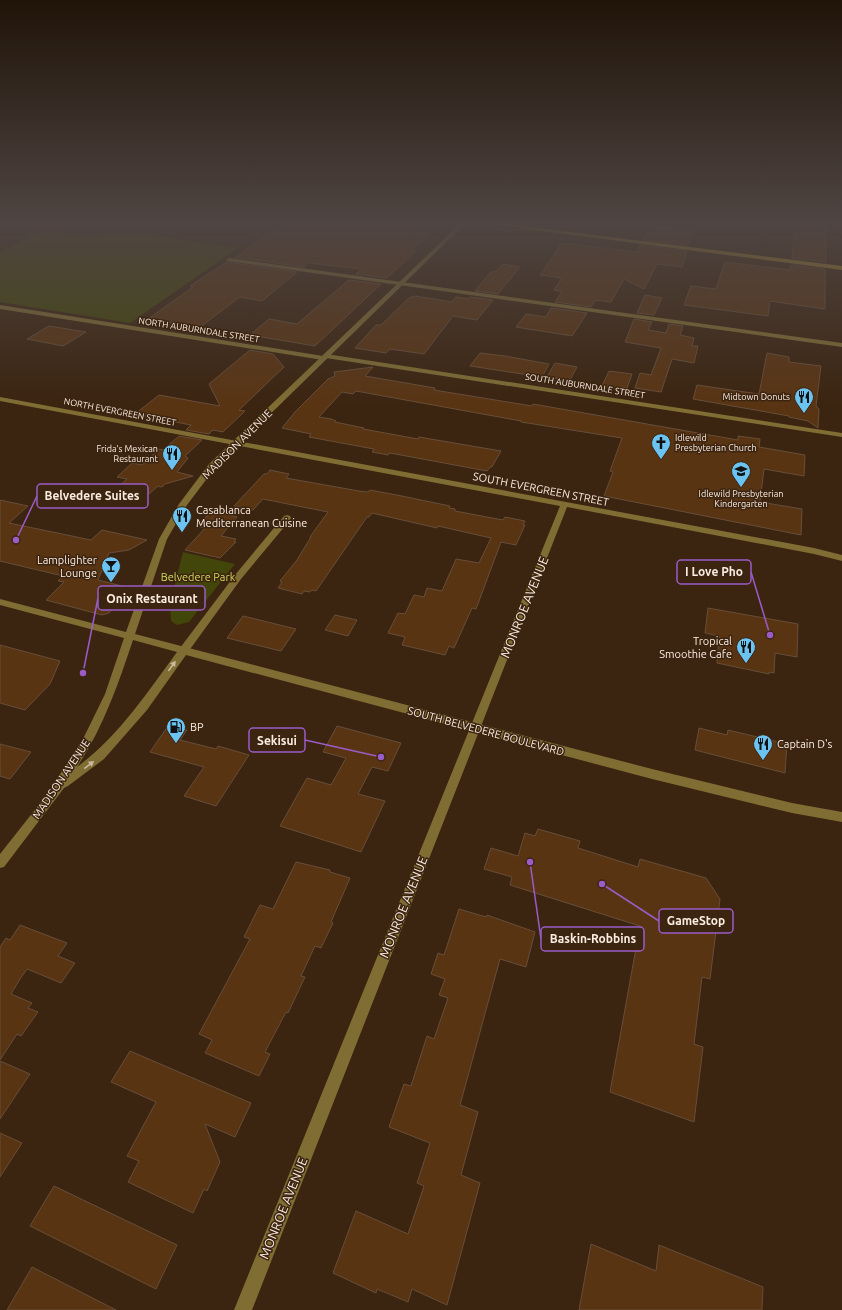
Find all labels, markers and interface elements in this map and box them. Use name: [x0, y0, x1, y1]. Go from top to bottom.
street label: NORTH AUBURNDALE STREET: [138, 315, 260, 345]
street label: SOUTH AUBURNDALE STREET: [524, 372, 646, 400]
restaurant icon: Midtown Donuts: [793, 386, 815, 414]
place label: Midtown Donuts: [722, 392, 790, 402]
street label: NORTH EVERGREEN STREET: [63, 396, 177, 428]
street label: MADISON AVENUE: [200, 407, 274, 481]
church icon: Idlewild Presbyterian Church: [650, 432, 672, 460]
place label: Idlewild Presbyterian Church: [675, 433, 757, 453]
restaurant icon: Frida's Mexican Restaurant: [161, 443, 183, 471]
place label: Frida's Mexican Restaurant: [96, 444, 158, 464]
school or university icon: Idlewild Presbyterian Kindergarten: [730, 460, 752, 488]
street label: SOUTH EVERGREEN STREET: [472, 470, 610, 508]
callout: Belvedere Suites: [37, 484, 148, 508]
text: Belvedere Suites: [44, 489, 140, 502]
place label: Idlewild Presbyterian Kindergarten: [699, 489, 783, 509]
place label: Casablanca Mediterranean Cuisine: [196, 504, 307, 529]
restaurant icon: Casablanca Mediterranean Cuisine: [171, 505, 193, 533]
place label: Lamplighter Lounge: [37, 554, 98, 579]
street label: MONROE AVENUE: [497, 554, 551, 660]
bar icon: Lamplighter Lounge: [100, 555, 122, 583]
callout: I Love Pho: [677, 560, 751, 584]
text: I Love Pho: [685, 565, 743, 578]
park label: Belvedere Park: [161, 571, 236, 583]
callout: Onix Restaurant: [98, 586, 205, 610]
text: Onix Restaurant: [106, 592, 198, 605]
place label: Tropical Smoothie Cafe: [659, 635, 732, 660]
restaurant icon: Tropical Smoothie Cafe: [735, 636, 757, 664]
one-way arrow: [168, 661, 176, 671]
street label: SOUTH BELVEDERE BOULEVARD: [406, 704, 566, 758]
fuel station icon: BP: [165, 716, 187, 744]
place label: BP: [190, 721, 204, 733]
callout: Sekisui: [249, 728, 305, 752]
restaurant icon: Captain D's: [752, 733, 774, 761]
text: Sekisui: [257, 734, 297, 747]
street label: MADISON AVENUE: [30, 737, 92, 821]
place label: Captain D's: [777, 738, 833, 750]
one-way arrow: [83, 761, 94, 769]
street label: MONROE AVENUE: [376, 854, 430, 960]
callout: GameStop: [659, 909, 733, 933]
text: GameStop: [667, 914, 725, 927]
callout: Baskin-Robbins: [541, 927, 644, 951]
text: Baskin-Robbins: [550, 932, 637, 945]
street label: MONROE AVENUE: [256, 1155, 310, 1261]

